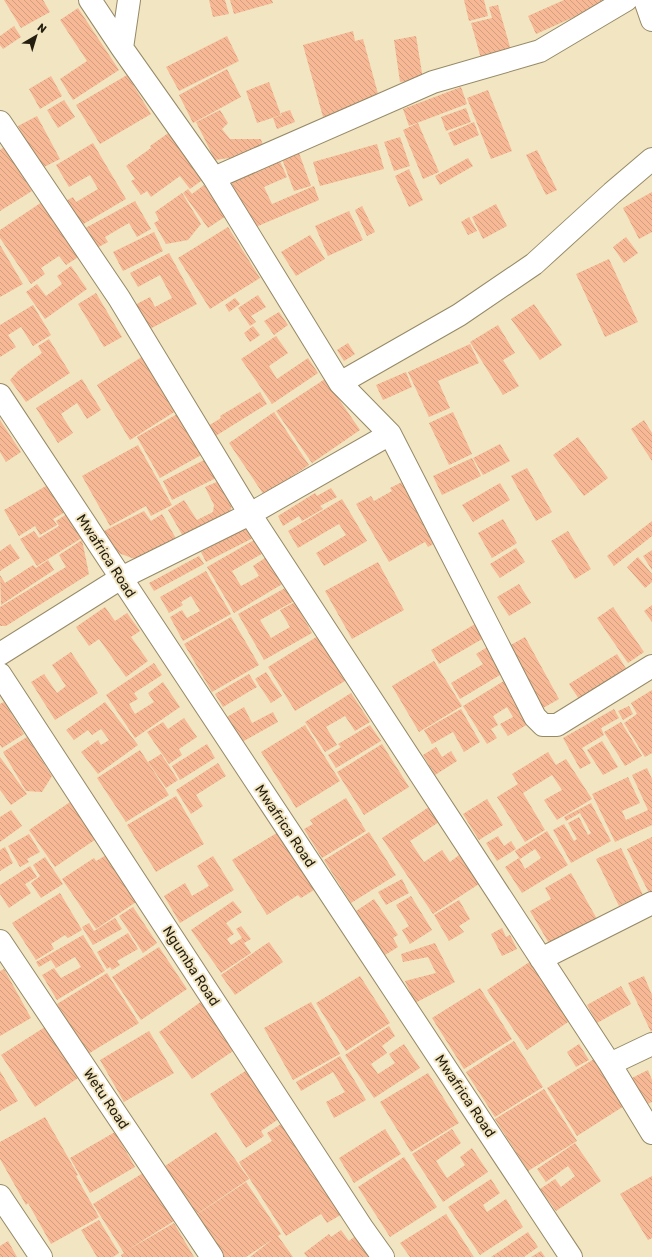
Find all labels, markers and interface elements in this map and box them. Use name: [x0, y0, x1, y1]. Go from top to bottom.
north arrow: [16, 16, 56, 56]
text: N: [35, 21, 49, 36]
street label: Mwafrica Road: [73, 511, 139, 601]
street label: Mwafrica Road: [251, 781, 319, 871]
street label: Ngumba Road: [159, 923, 223, 1009]
street label: Mwafrica Road: [431, 1051, 499, 1141]
street label: Wetu Road: [80, 1066, 132, 1132]

